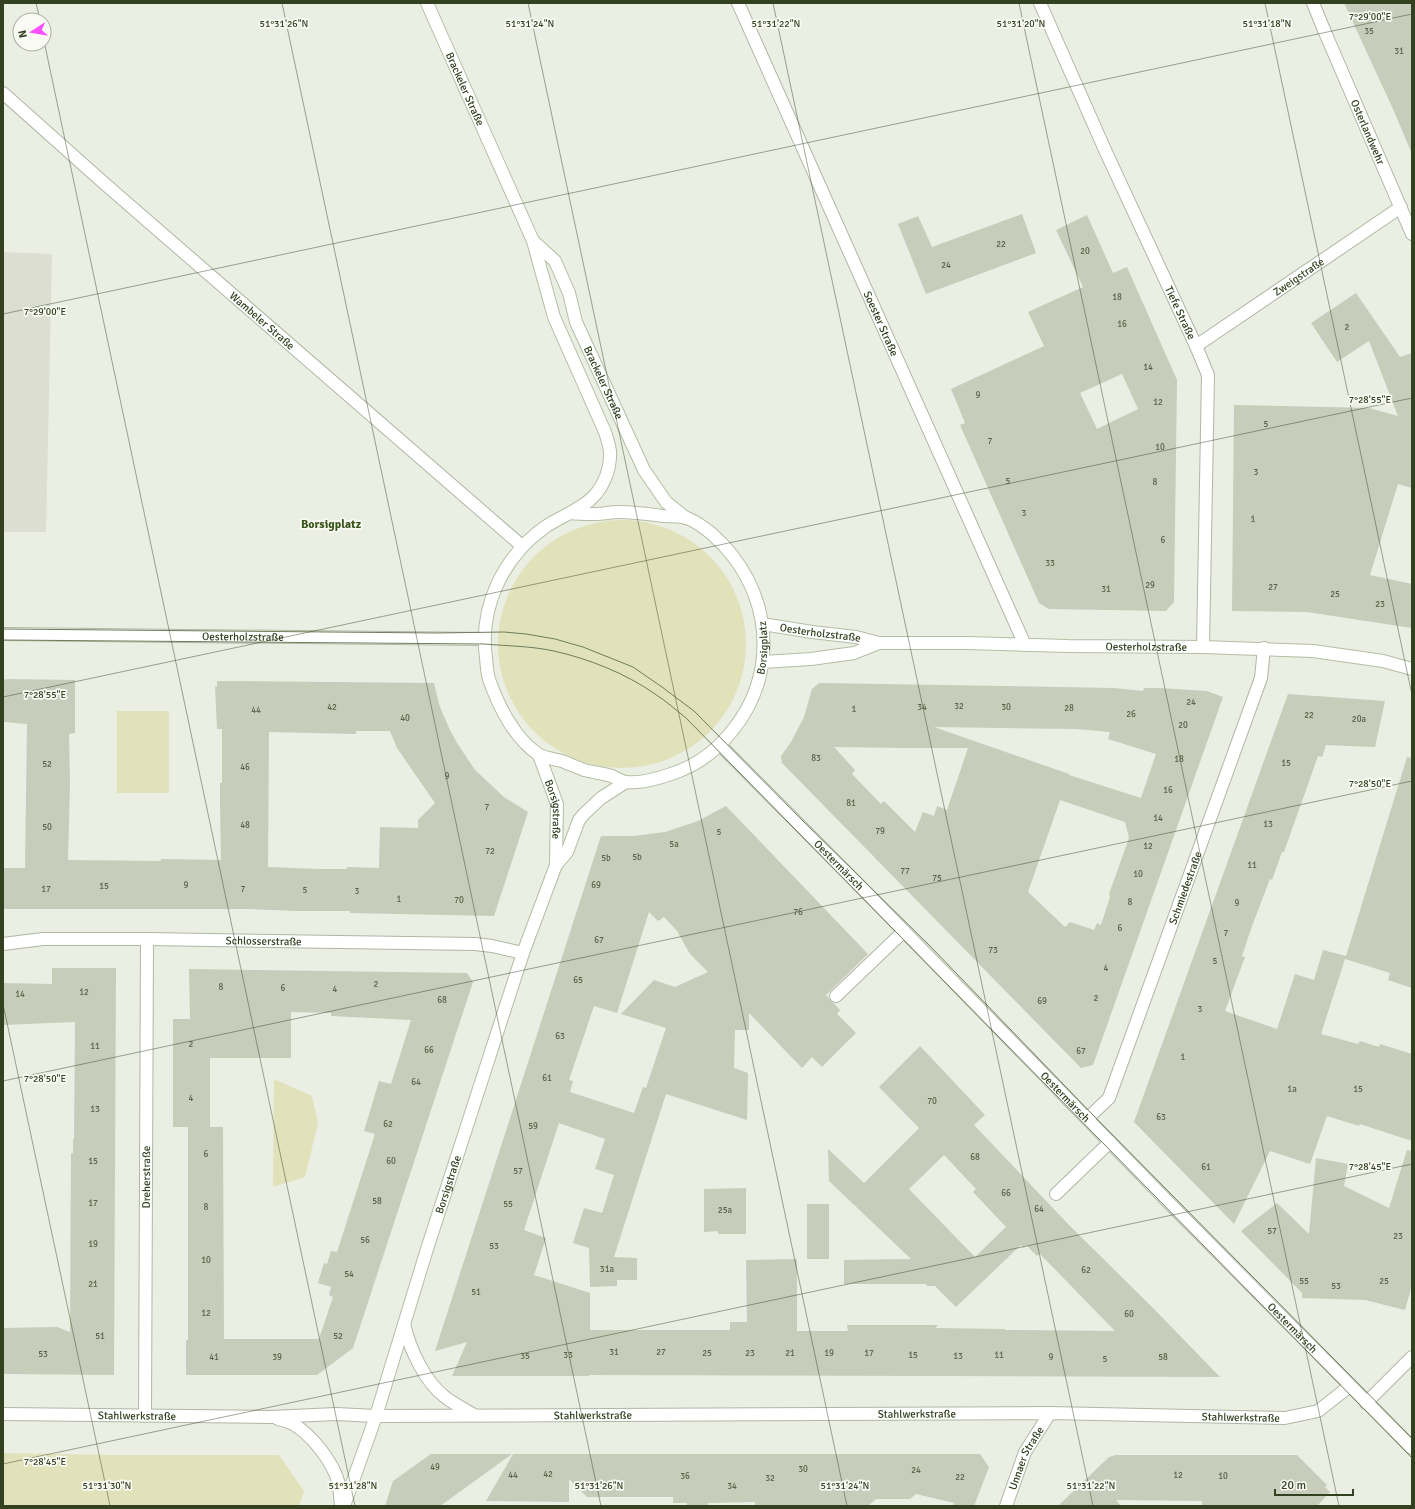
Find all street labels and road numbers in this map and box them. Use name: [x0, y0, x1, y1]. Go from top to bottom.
street label: Brackeler Straße: [443, 50, 487, 128]
street label: Osterlandwehr: [1348, 98, 1387, 167]
street label: Zweigstraße: [1271, 255, 1327, 299]
street label: Tiefe Straße: [1162, 284, 1198, 342]
street label: Wambeler Straße: [227, 289, 297, 353]
street label: Soester Straße: [861, 289, 901, 358]
street label: Brackeler Straße: [581, 344, 626, 421]
street label: Borsigplatz: [754, 620, 771, 676]
street label: Oesterholzstraße: [779, 621, 862, 645]
street label: Oesterholzstraße: [202, 630, 284, 644]
street label: Oesterholzstraße: [1105, 640, 1187, 654]
street label: Borsigstraße: [542, 778, 563, 839]
street label: Oestermärsch: [811, 838, 866, 893]
street label: Schmiedestraße: [1166, 850, 1205, 926]
street label: Schlosserstraße: [226, 934, 302, 948]
street label: Oestermärsch: [1038, 1069, 1093, 1125]
street label: Dreherstraße: [140, 1146, 153, 1208]
street label: Borsigstraße: [433, 1154, 464, 1215]
street label: Oestermärsch: [1265, 1300, 1320, 1356]
street label: Stahlwerkstraße: [878, 1407, 956, 1421]
street label: Stahlwerkstraße: [98, 1409, 176, 1423]
street label: Stahlwerkstraße: [554, 1409, 632, 1422]
street label: Stahlwerkstraße: [1202, 1410, 1280, 1425]
street label: Unnaer Straße: [1006, 1424, 1047, 1492]

